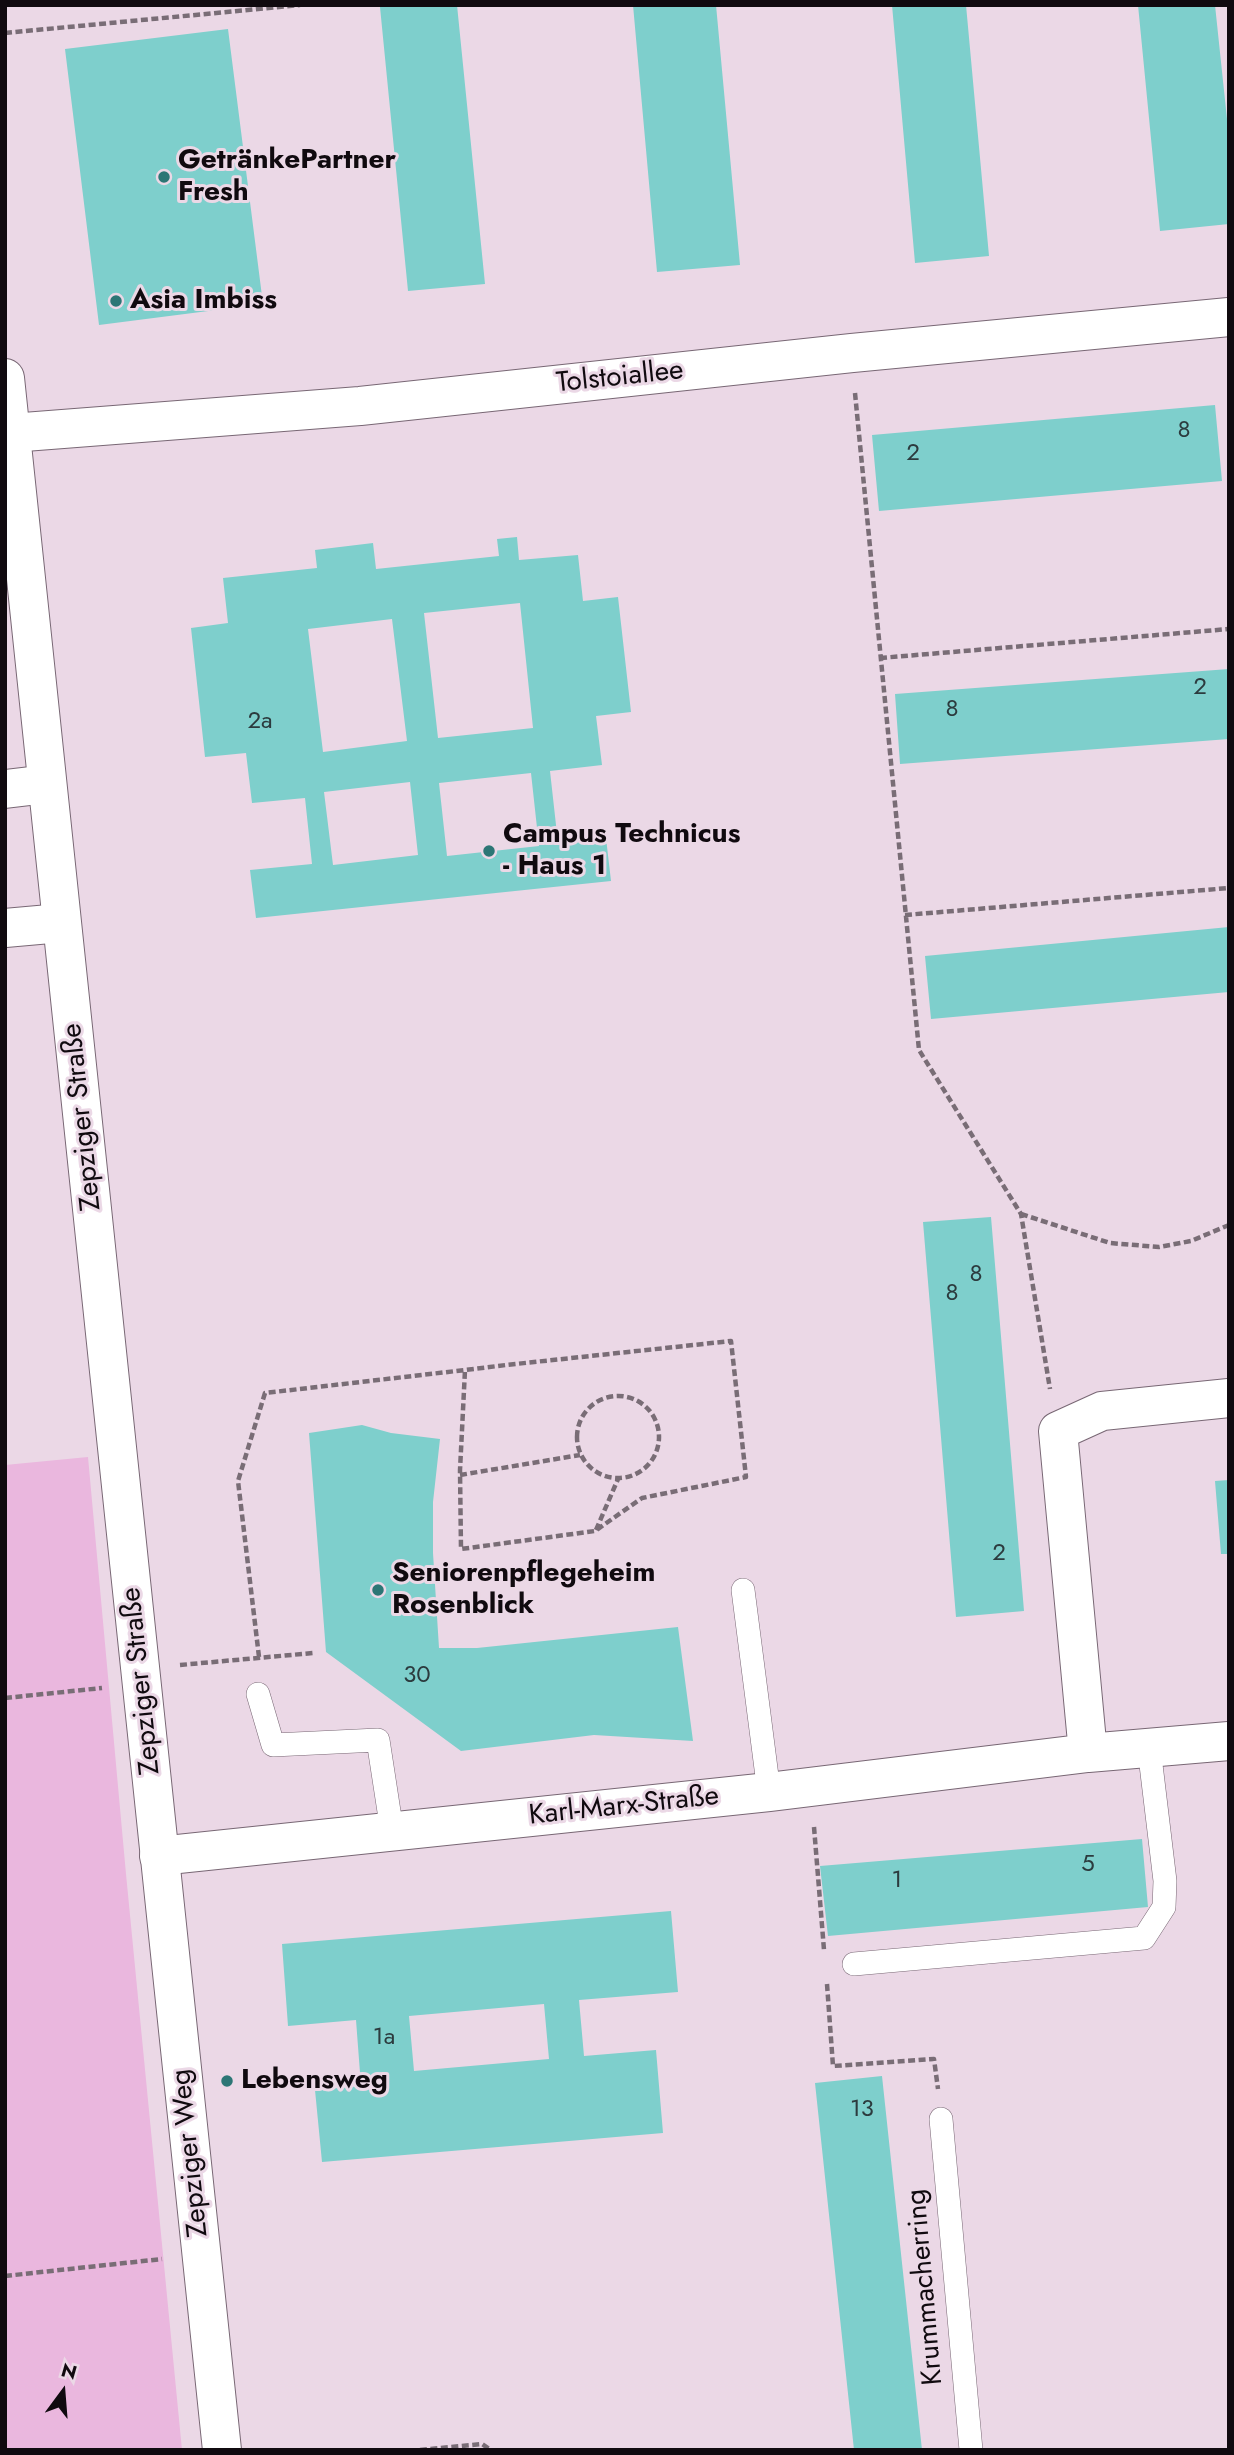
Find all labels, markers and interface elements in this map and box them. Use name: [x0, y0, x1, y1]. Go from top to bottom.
place label: GetränkePartner Fresh: [178, 144, 396, 210]
marker: GetränkePartner Fresh: [156, 169, 172, 185]
place label: Asia Imbiss: [130, 284, 277, 318]
marker: Asia Imbiss: [108, 293, 124, 309]
street label: Tolstoiallee: [555, 355, 685, 401]
house number: 8: [1177, 417, 1191, 445]
house number: 2: [906, 440, 920, 468]
house number: 2: [1193, 674, 1207, 702]
house number: 8: [945, 696, 959, 724]
house number: 2a: [247, 708, 273, 736]
place label: Campus Technicus - Haus 1: [503, 818, 740, 884]
marker: Campus Technicus - Haus 1: [481, 843, 497, 859]
street label: Zepziger Straße: [56, 1022, 110, 1212]
house number: 8: [969, 1261, 983, 1289]
house number: 8: [945, 1280, 959, 1308]
house number: 2: [992, 1540, 1006, 1568]
place label: Seniorenpflegeheim Rosenblick: [392, 1557, 655, 1623]
marker: Seniorenpflegeheim Rosenblick: [370, 1582, 386, 1598]
street label: Zepziger Straße: [115, 1586, 169, 1776]
house number: 30: [403, 1662, 431, 1690]
street label: Karl-Marx-Straße: [527, 1780, 721, 1834]
house number: 5: [1081, 1851, 1095, 1879]
house number: 1: [892, 1867, 902, 1895]
house number: 1a: [373, 2024, 395, 2052]
place label: Lebensweg: [241, 2064, 388, 2098]
street label: Zepziger Weg: [165, 2067, 217, 2239]
marker: Lebensweg: [219, 2073, 235, 2089]
house number: 13: [850, 2096, 874, 2124]
street label: Krummacherring: [901, 2187, 951, 2387]
text: N: [58, 2356, 80, 2386]
north arrow: [28, 2357, 98, 2427]

